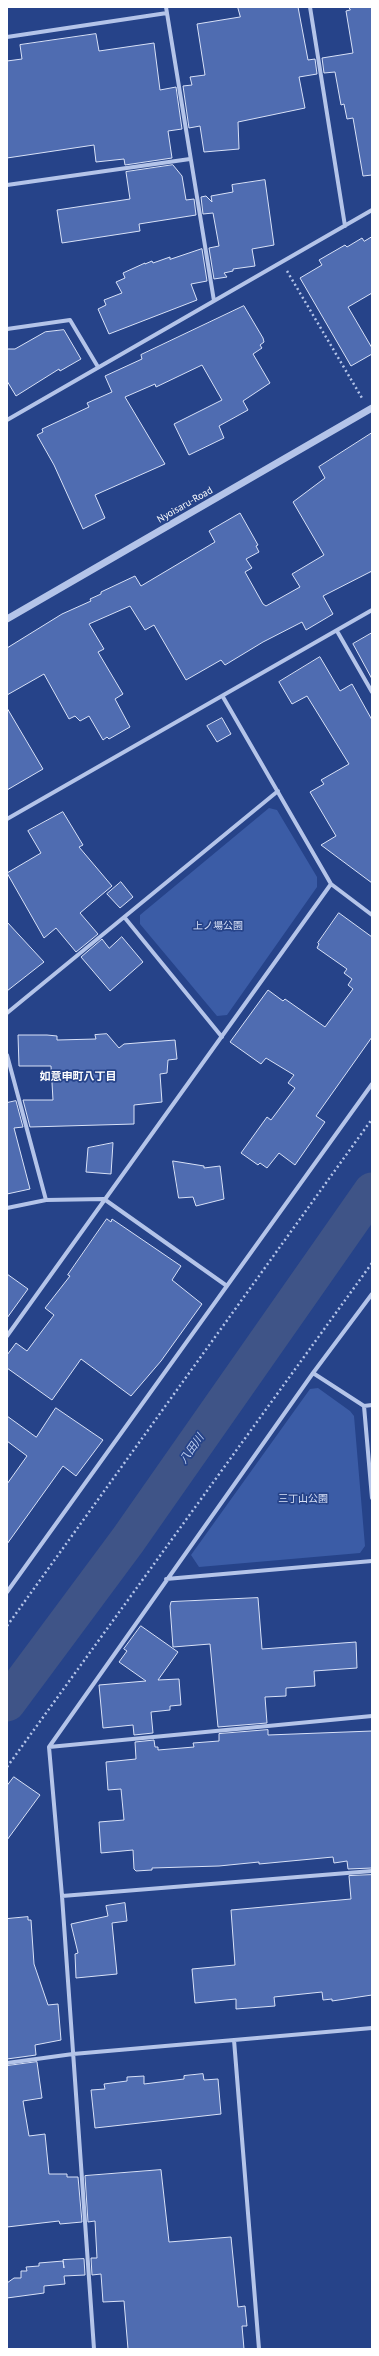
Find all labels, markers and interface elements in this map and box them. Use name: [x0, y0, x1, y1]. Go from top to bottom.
street label: Nyoisaru-Road: [155, 484, 215, 526]
park label: 上ノ場公園: [193, 920, 243, 932]
district label: 如意申町八丁目: [40, 1070, 116, 1084]
water label: 八田川: [177, 1432, 207, 1466]
park label: 三丁山公園: [278, 1493, 328, 1505]

